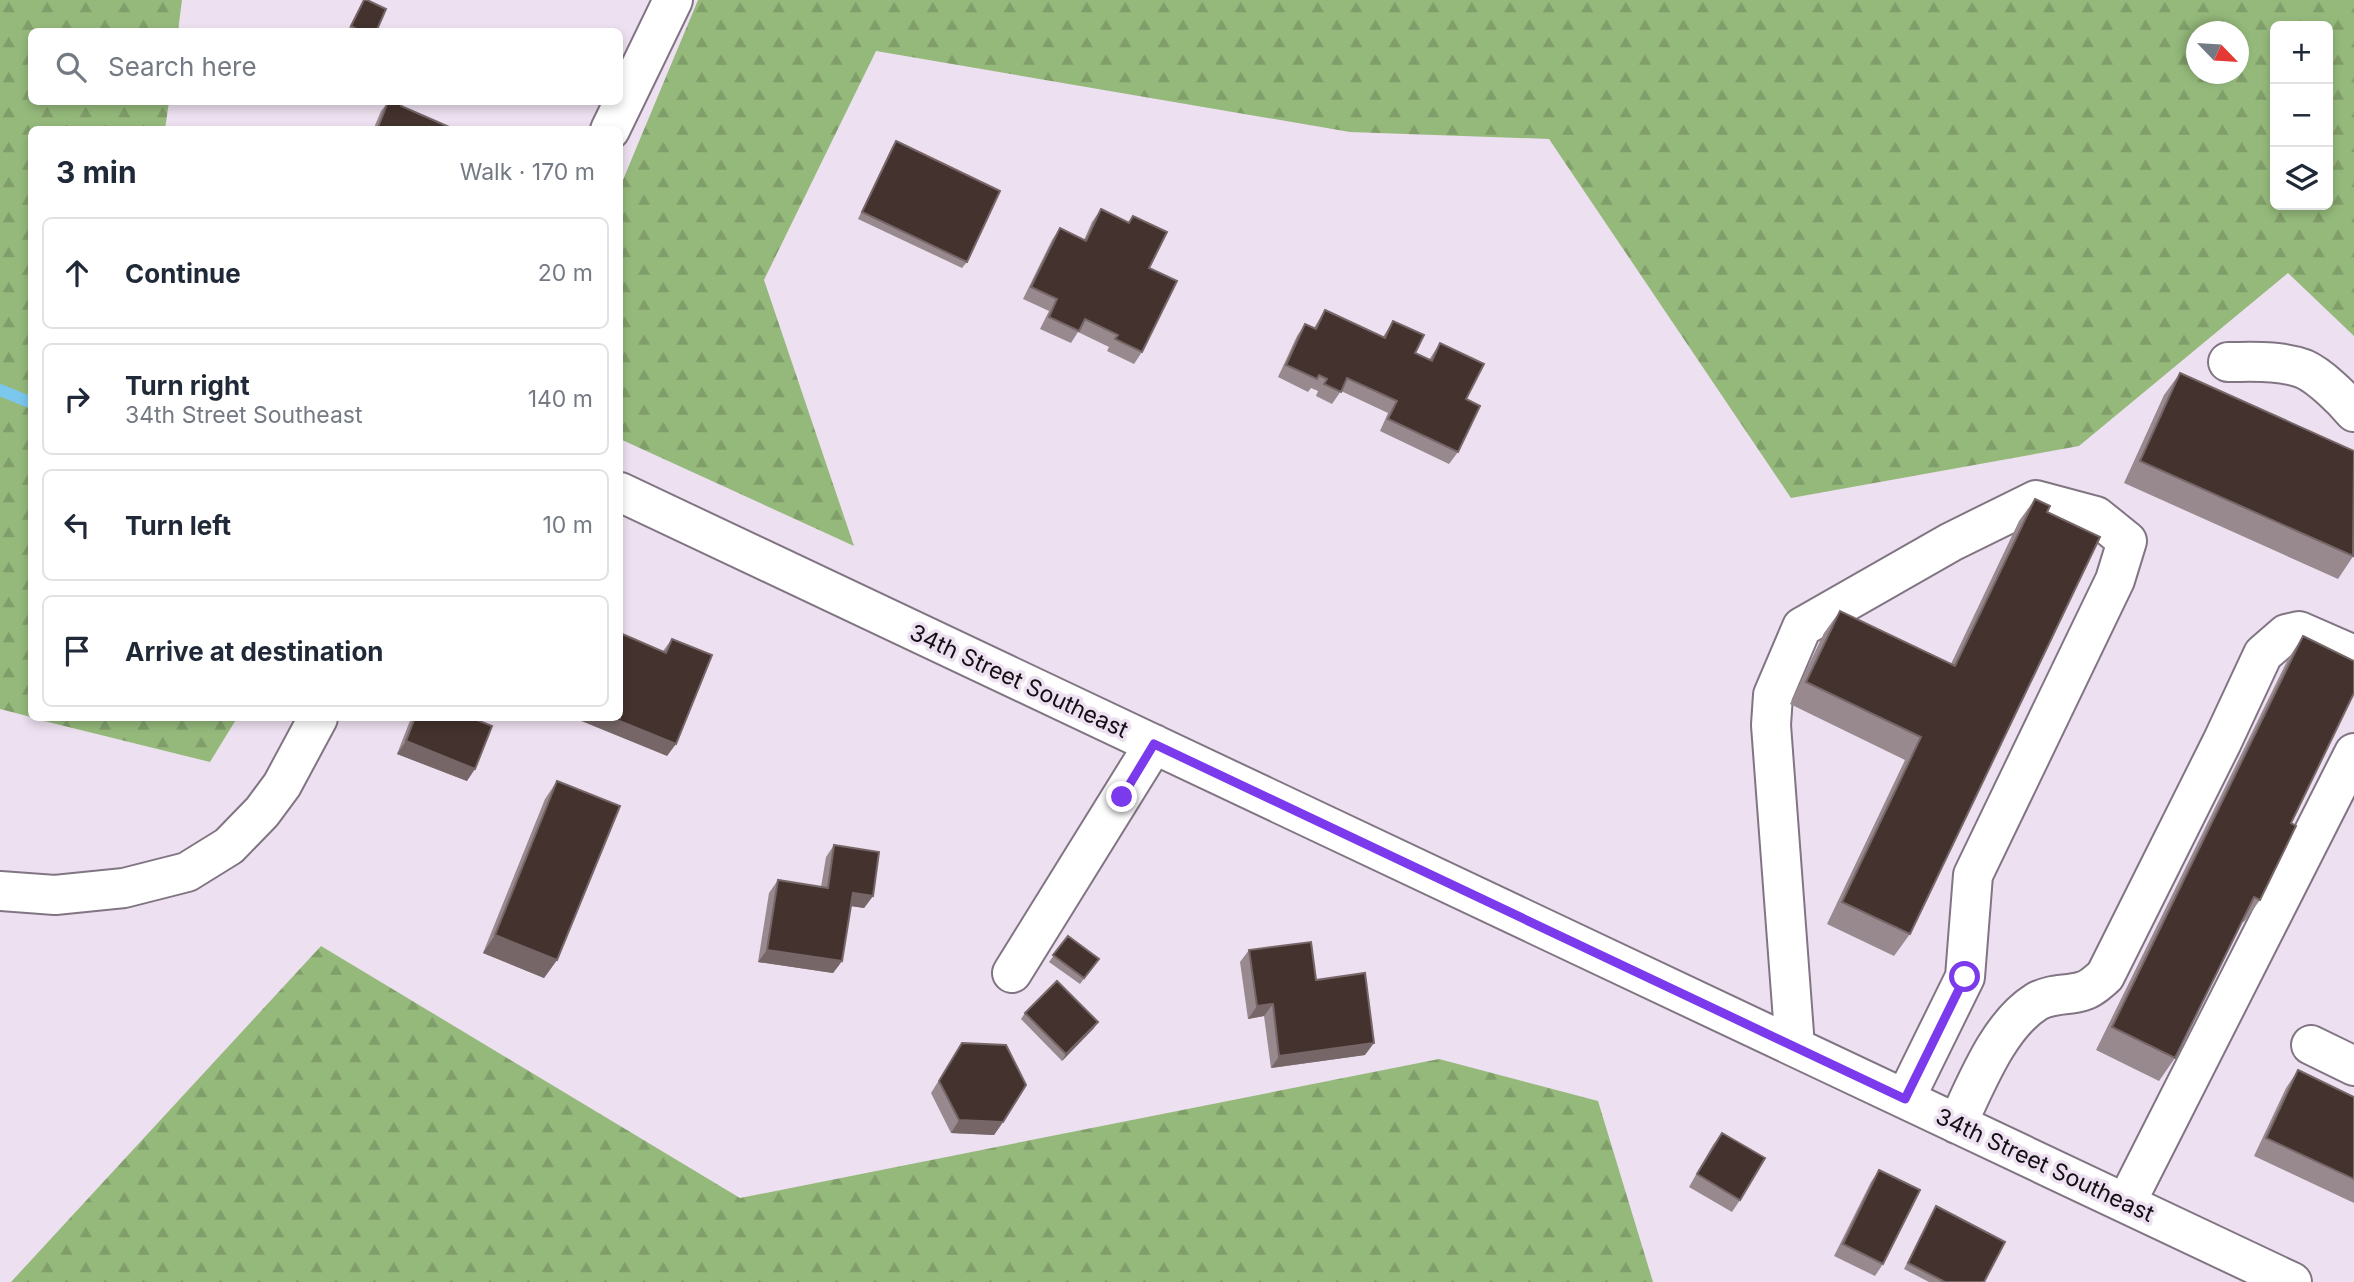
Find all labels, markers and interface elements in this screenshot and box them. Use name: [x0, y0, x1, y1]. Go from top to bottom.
north arrow: [2186, 21, 2249, 84]
map controls: [2270, 21, 2333, 210]
button: +: [2270, 21, 2333, 84]
search box: [28, 28, 623, 105]
icon: search: [52, 48, 90, 86]
text: Search here: [108, 51, 257, 82]
button: −: [2270, 84, 2333, 147]
button: layers: [2270, 147, 2333, 210]
text: 3 min: [56, 154, 137, 190]
text: Walk · 170 m: [460, 158, 595, 186]
icon: ahead: [58, 254, 96, 292]
text: Continue: [125, 258, 241, 289]
text: 20 m: [538, 259, 593, 287]
text: Turn right: [125, 370, 250, 401]
icon: right: [58, 380, 96, 418]
text: 140 m: [528, 385, 593, 413]
text: 34th Street Southeast: [125, 401, 363, 429]
icon: left: [58, 506, 96, 544]
text: Turn left: [125, 510, 231, 541]
text: 10 m: [543, 511, 593, 539]
street label: 34th Street Southeast: [905, 618, 1133, 744]
icon: arrive: [58, 632, 96, 670]
text: Arrive at destination: [125, 636, 384, 667]
route end: [1106, 781, 1137, 812]
route start: [1949, 961, 1980, 992]
street label: 34th Street Southeast: [1931, 1102, 2159, 1228]

